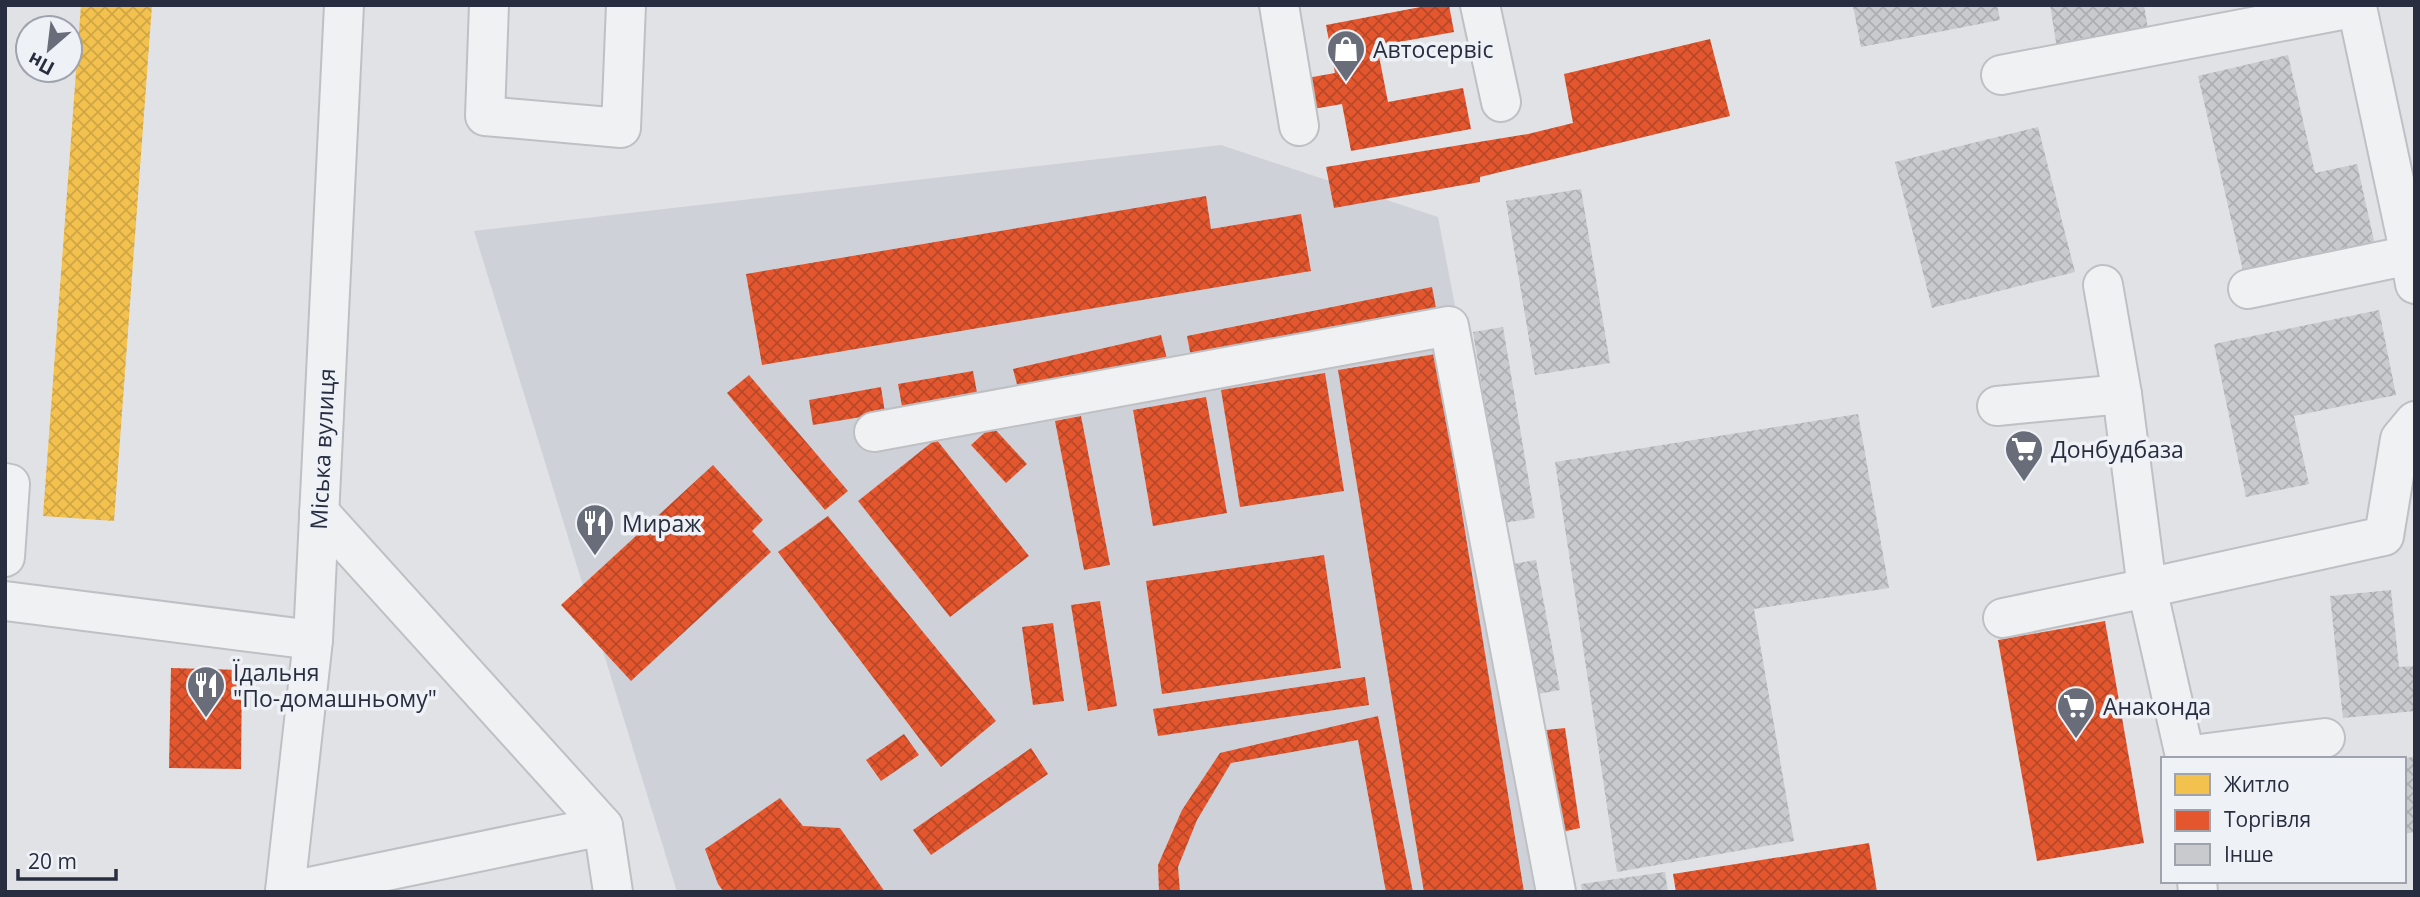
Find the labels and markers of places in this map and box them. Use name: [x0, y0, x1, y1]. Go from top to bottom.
shop icon: Автосервіс: [1325, 28, 1367, 83]
place label: Автосервіс: [1373, 33, 1493, 65]
supermarket icon: Донбудбаза: [2003, 428, 2045, 483]
place label: Донбудбаза: [2051, 433, 2184, 465]
restaurant icon: Мираж: [574, 502, 616, 557]
place label: Мираж: [622, 507, 701, 539]
place label: Їдальня "По-домашньому": [233, 656, 437, 714]
restaurant icon: Їдальня "По-домашньому": [185, 664, 227, 719]
supermarket icon: Анаконда: [2055, 685, 2097, 740]
place label: Анаконда: [2103, 690, 2211, 722]

